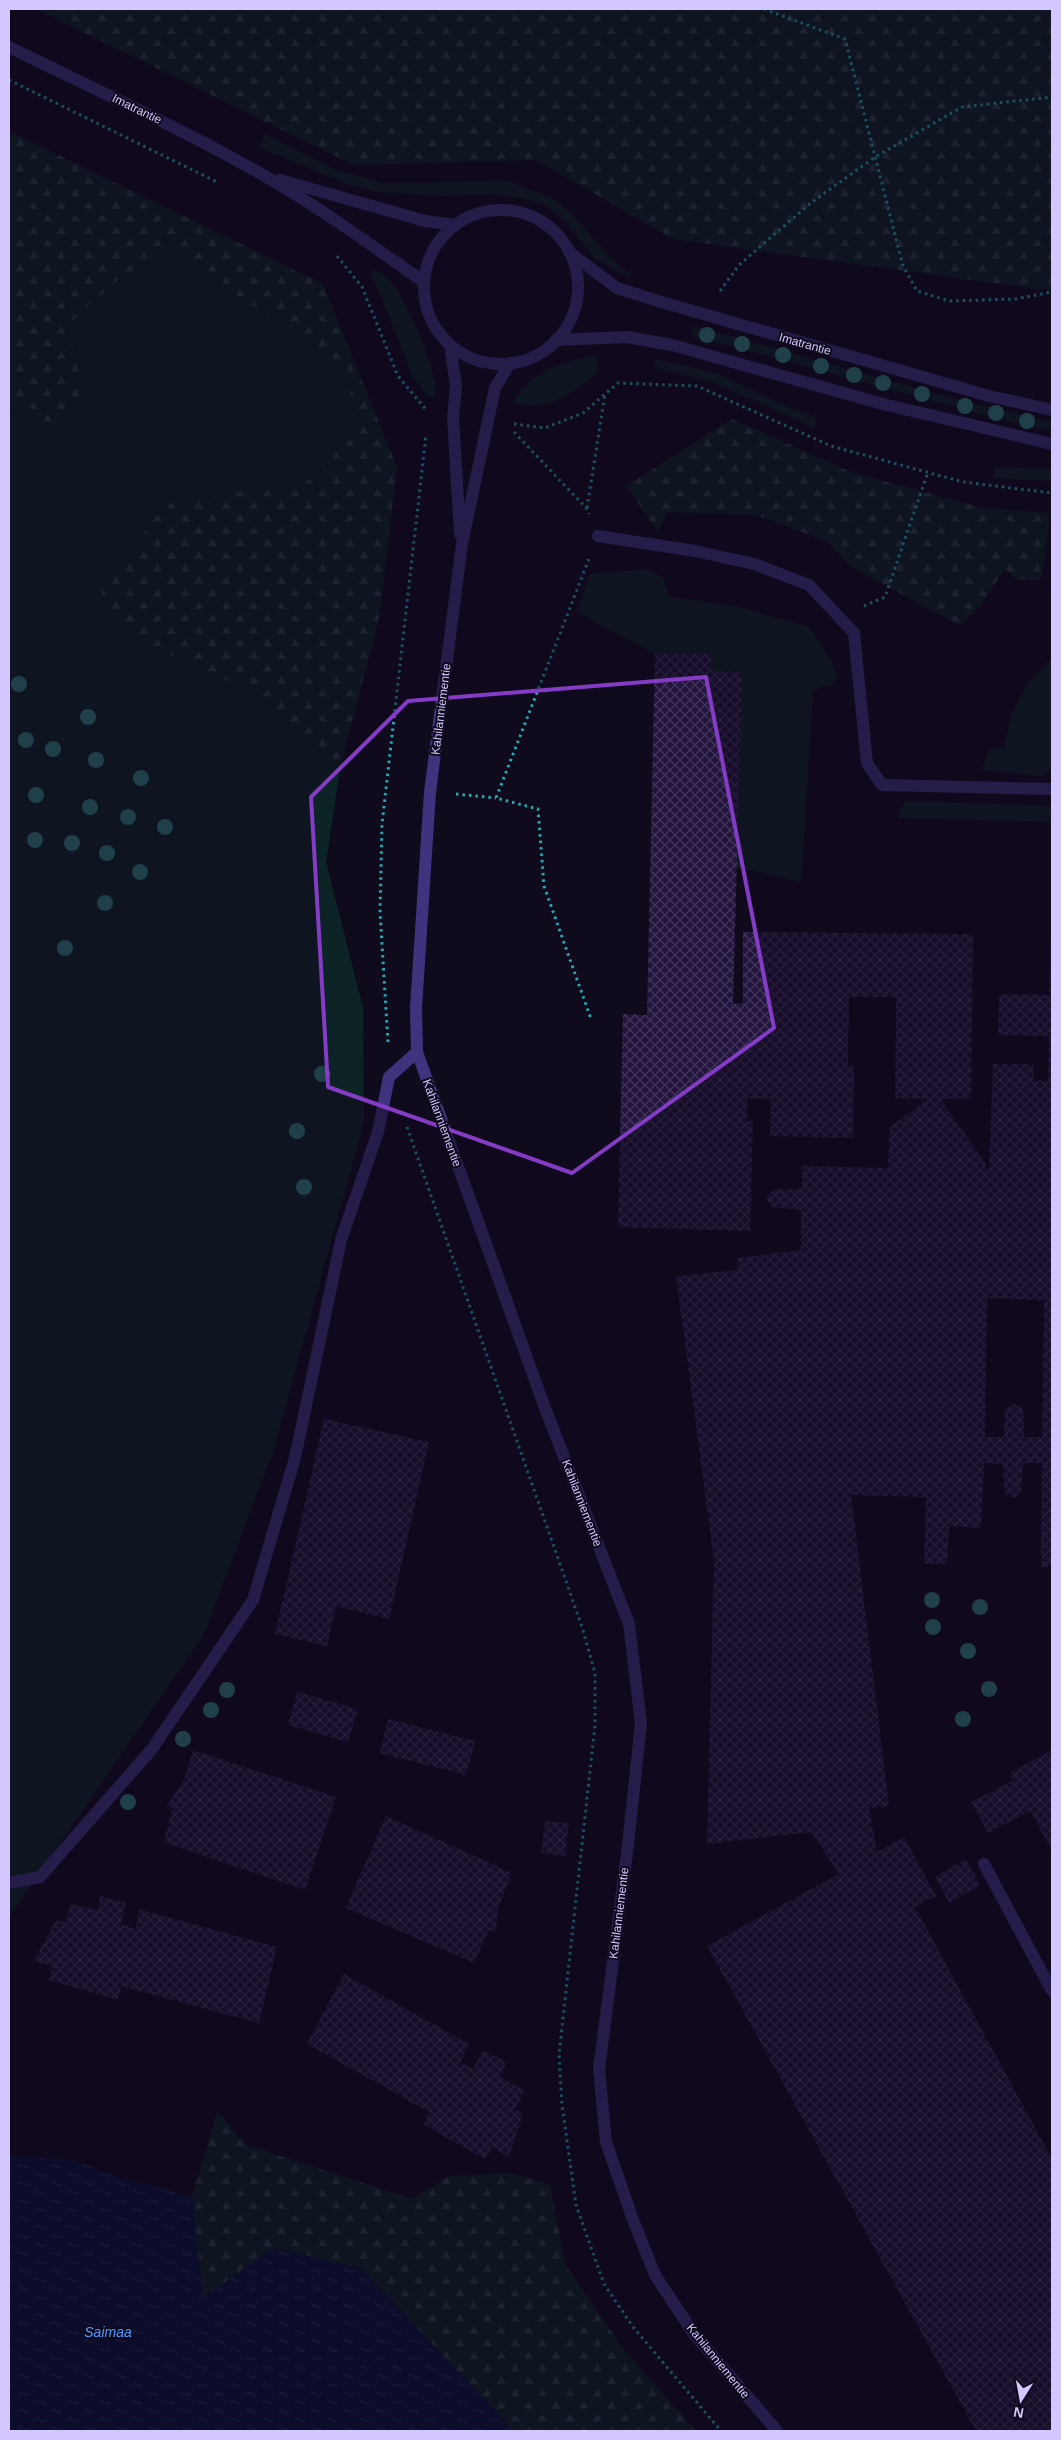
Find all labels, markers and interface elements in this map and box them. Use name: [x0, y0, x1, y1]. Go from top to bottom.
street label: Imatrantie: [110, 91, 164, 127]
street label: Imatrantie: [777, 330, 833, 358]
street label: Kahilanniementie: [428, 662, 454, 756]
street label: Kahilanniementie: [420, 1077, 464, 1169]
street label: Kahilanniementie: [559, 1458, 605, 1549]
street label: Kahilanniementie: [606, 1866, 632, 1960]
street label: Kahilanniementie: [684, 2321, 753, 2401]
water label: Saimaa: [84, 2324, 132, 2340]
north arrow: [996, 2375, 1046, 2425]
text: N: [1012, 2404, 1025, 2422]

